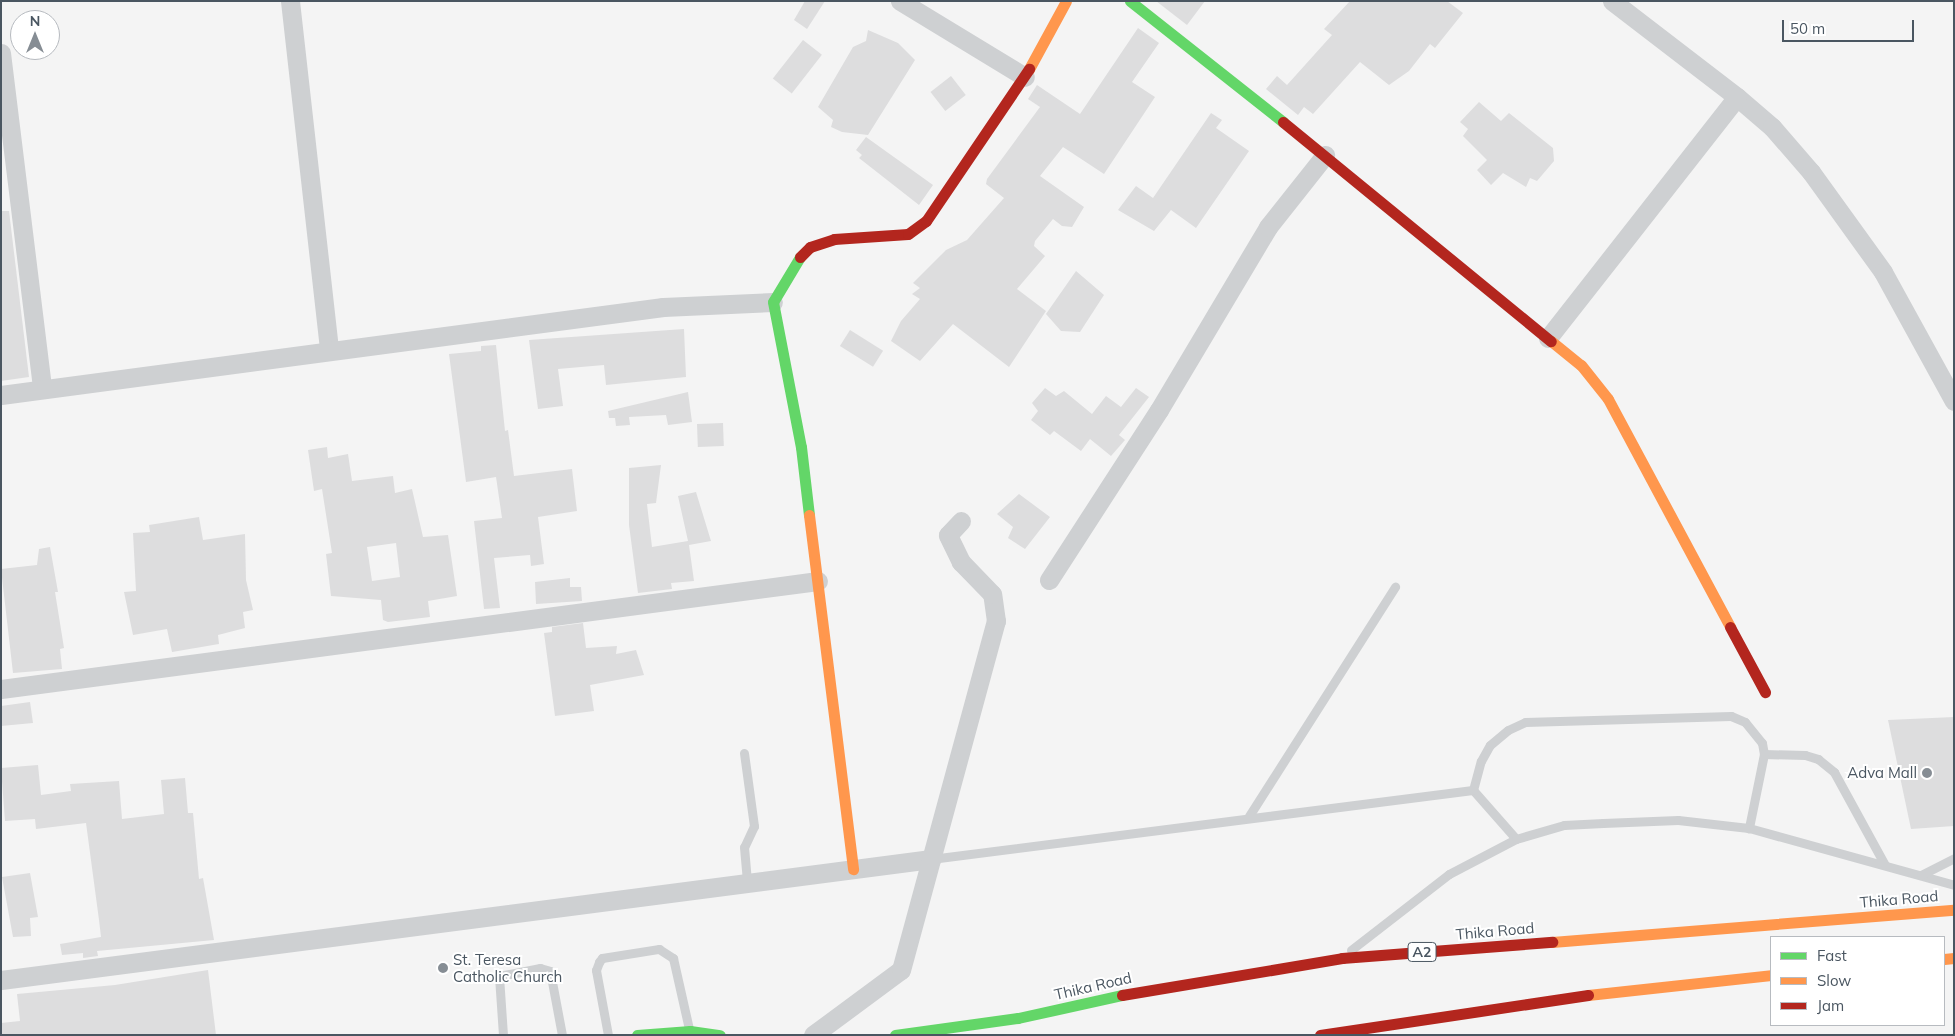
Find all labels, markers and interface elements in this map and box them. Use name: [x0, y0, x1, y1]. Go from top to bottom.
north arrow: [10, 10, 60, 60]
scale bar: [1785, 10, 1918, 42]
text: N: [30, 12, 40, 30]
text: 50 m: [1790, 19, 1825, 38]
place label: Adva Mall: [1847, 764, 1917, 782]
marker: Adva Mall: [1921, 767, 1933, 779]
street label: Thika Road: [1859, 887, 1939, 911]
street label: Thika Road: [1455, 919, 1535, 943]
legend: [1770, 936, 1945, 1026]
road number: A2: [1407, 940, 1437, 964]
text: Fast: [1817, 946, 1847, 965]
place label: St. Teresa Catholic Church: [453, 950, 562, 985]
marker: St. Teresa Catholic Church: [437, 962, 449, 974]
street label: Thika Road: [1053, 968, 1133, 1004]
text: Slow: [1817, 971, 1851, 990]
text: Jam: [1817, 996, 1844, 1015]

